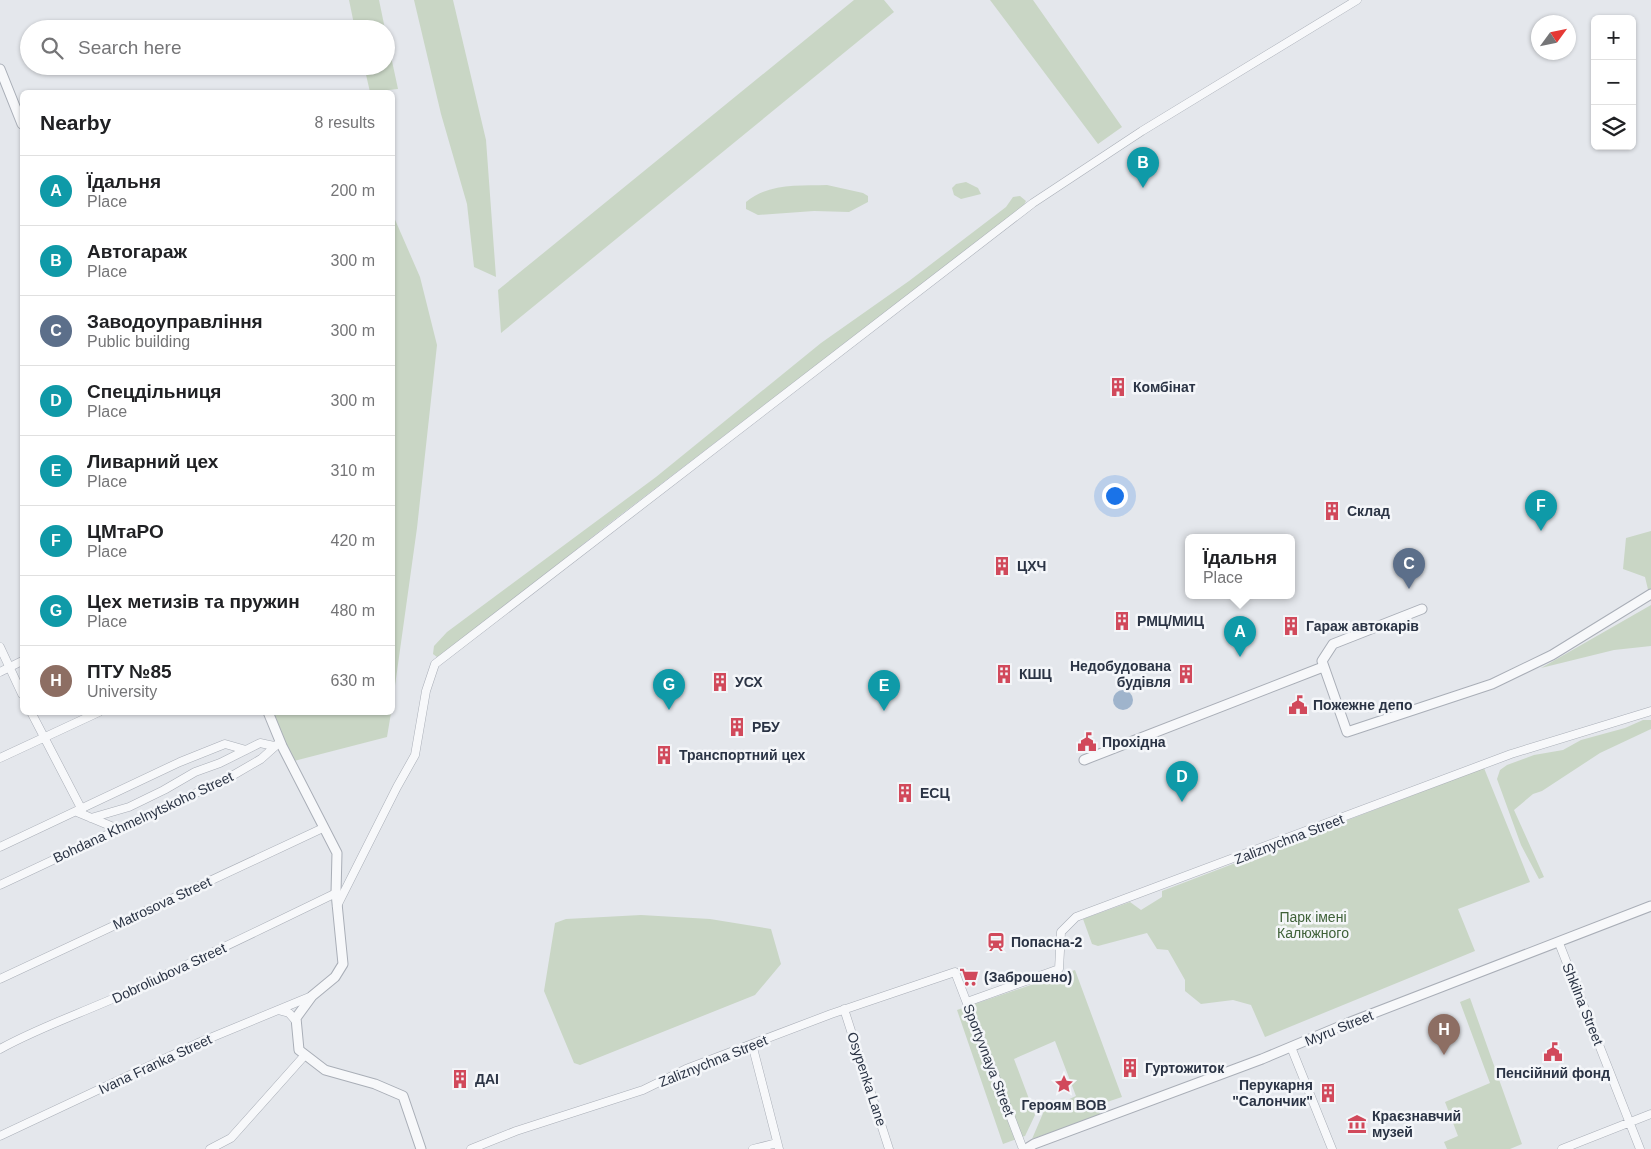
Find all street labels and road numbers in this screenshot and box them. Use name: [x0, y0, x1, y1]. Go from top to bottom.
street label: Bohdana Khmelnytskoho Street: [50, 768, 236, 866]
street label: Zaliznychna Street: [1232, 811, 1346, 867]
street label: Matrosova Street: [110, 873, 214, 933]
street label: Dobroliubova Street: [110, 940, 229, 1006]
street label: Shkilna Street: [1559, 961, 1607, 1047]
street label: Sportyvnaya Street: [960, 1002, 1018, 1119]
street label: Myru Street: [1302, 1007, 1376, 1049]
street label: Osypenka Lane: [844, 1030, 890, 1128]
street label: Ivana Franka Street: [96, 1031, 214, 1097]
street label: Zaliznychna Street: [656, 1032, 770, 1090]

